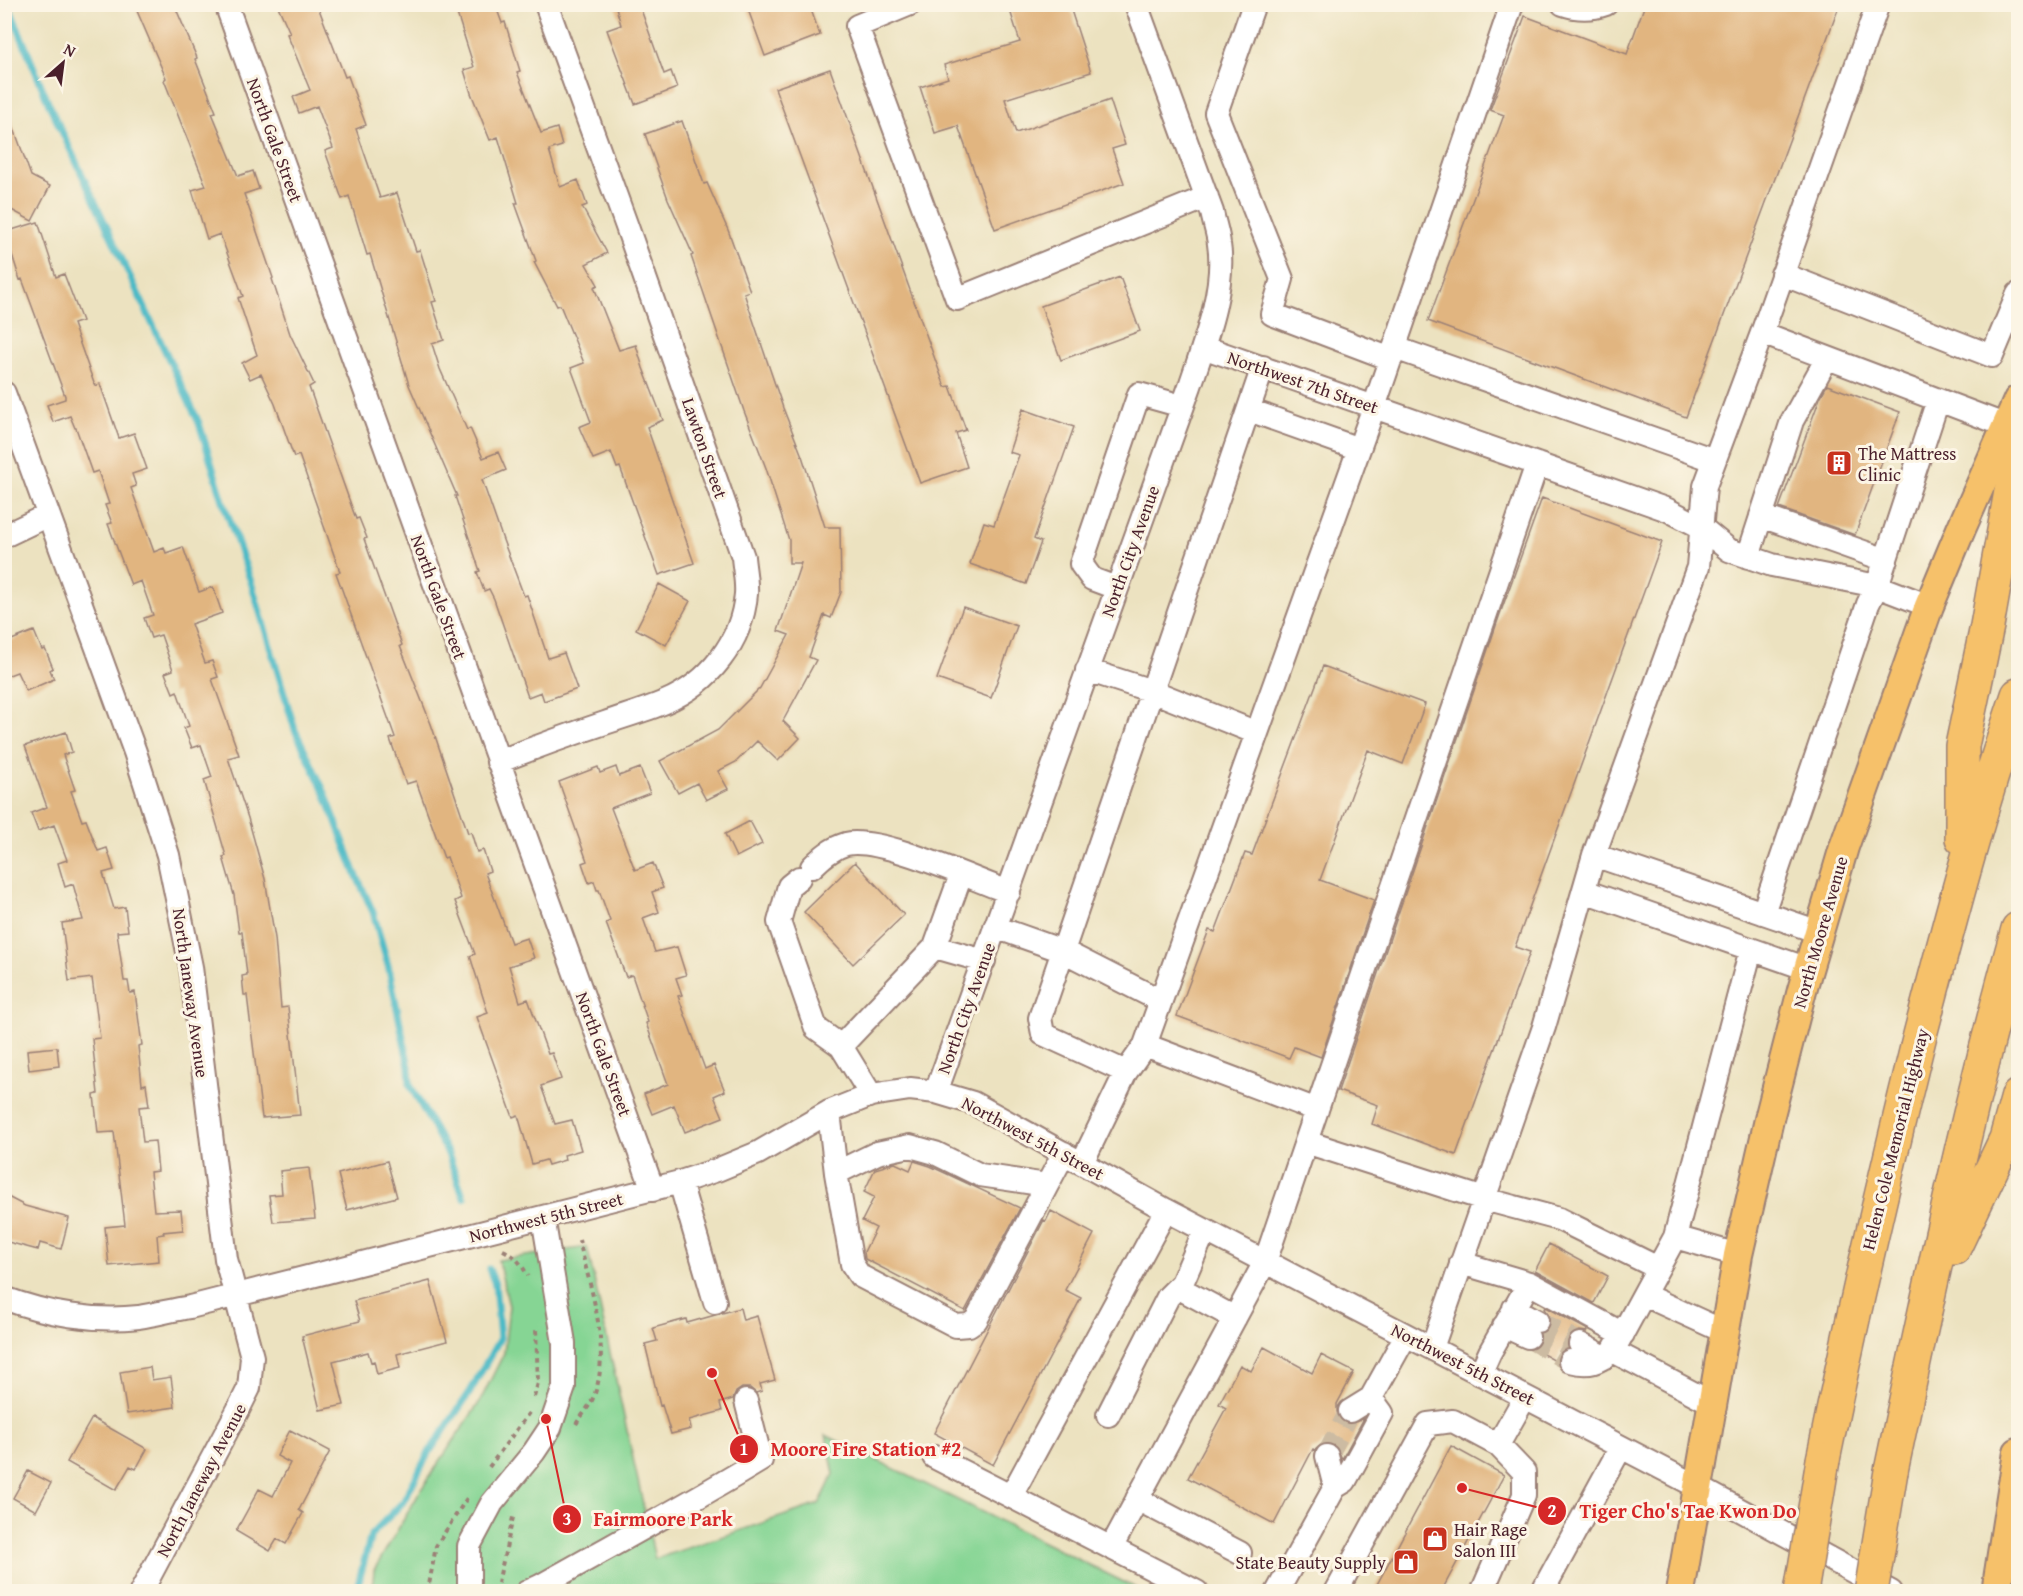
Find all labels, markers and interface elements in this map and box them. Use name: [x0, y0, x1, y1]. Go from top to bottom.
north arrow: [33, 33, 93, 93]
text: N: [60, 37, 81, 63]
street label: North Gale Street: [240, 74, 310, 207]
street label: Northwest 7th Street: [1224, 344, 1383, 421]
street label: Lawton Street: [675, 394, 735, 503]
place label: The Mattress Clinic: [1858, 440, 1956, 488]
building icon: The Mattress Clinic: [1824, 448, 1854, 478]
street label: North City Avenue: [1094, 481, 1166, 621]
street label: North Gale Street: [404, 531, 474, 664]
street label: North Moore Avenue: [1785, 853, 1855, 1011]
street label: North Janeway Avenue: [166, 907, 216, 1079]
street label: North City Avenue: [930, 938, 1002, 1078]
street label: North Gale Street: [569, 988, 639, 1121]
street label: Helen Cole Memorial Highway: [1854, 1025, 1936, 1253]
street label: Northwest 5th Street: [957, 1089, 1110, 1187]
street label: Northwest 5th Street: [466, 1185, 626, 1249]
street label: Northwest 5th Street: [1387, 1316, 1540, 1412]
street label: North Janeway Avenue: [149, 1398, 253, 1562]
callout: Moore Fire Station #2: [729, 1430, 974, 1468]
text: Moore Fire Station #2: [771, 1434, 961, 1463]
text: 1: [739, 1435, 749, 1462]
callout: Tiger Cho's Tae Kwon Do: [1537, 1492, 1808, 1530]
text: Tiger Cho's Tae Kwon Do: [1579, 1496, 1797, 1525]
text: 2: [1547, 1497, 1557, 1524]
callout: Fairmoore Park: [552, 1500, 745, 1538]
text: Fairmoore Park: [593, 1504, 733, 1533]
text: 3: [562, 1505, 572, 1532]
place label: Hair Rage Salon III: [1454, 1516, 1527, 1564]
shop icon: Hair Rage Salon III: [1420, 1524, 1450, 1554]
shop icon: State Beauty Supply: [1391, 1547, 1421, 1577]
place label: State Beauty Supply: [1235, 1549, 1386, 1576]

